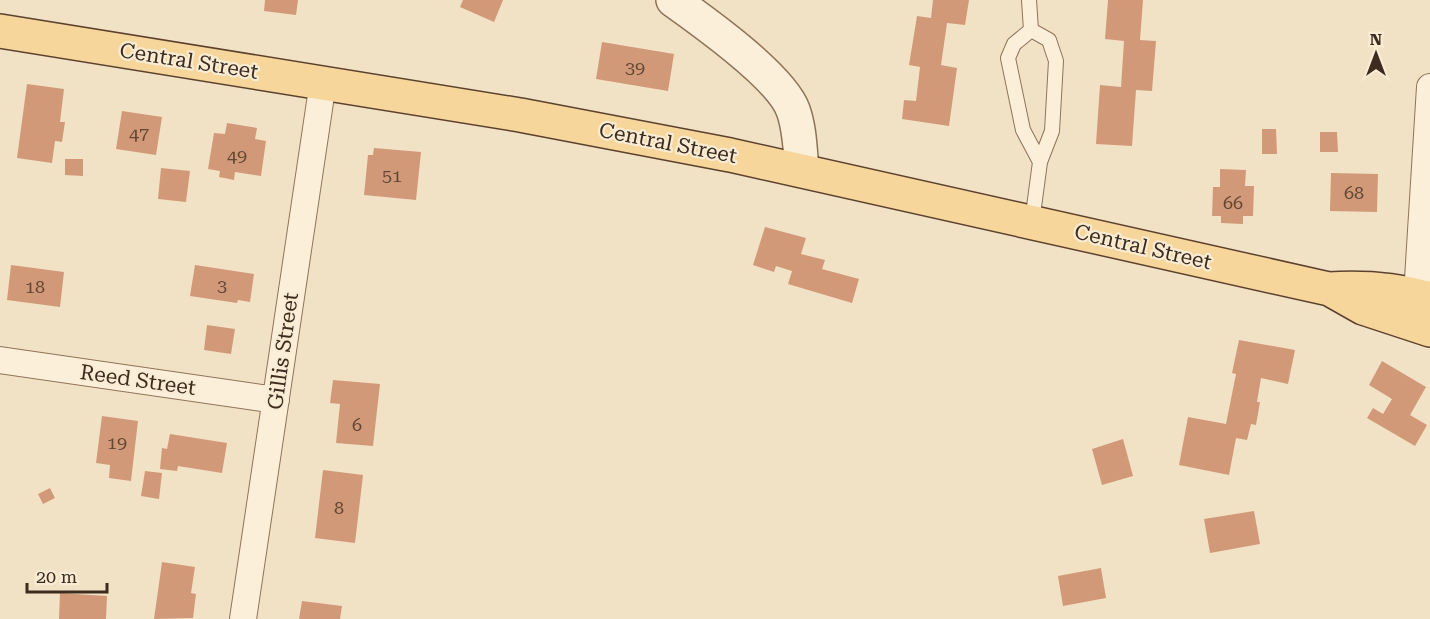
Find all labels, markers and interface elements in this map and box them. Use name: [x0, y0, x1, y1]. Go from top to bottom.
north arrow: [1346, 24, 1406, 84]
text: N: [1370, 30, 1382, 49]
street label: Central Street: [118, 38, 260, 84]
house number: 39: [625, 57, 645, 78]
street label: Central Street: [597, 118, 739, 168]
house number: 47: [129, 123, 149, 144]
house number: 49: [227, 145, 247, 166]
house number: 51: [382, 165, 402, 186]
house number: 68: [1344, 182, 1364, 203]
house number: 66: [1223, 192, 1243, 213]
street label: Central Street: [1072, 220, 1214, 274]
house number: 3: [217, 275, 227, 296]
house number: 18: [25, 276, 45, 297]
street label: Gillis Street: [263, 291, 303, 411]
street label: Reed Street: [79, 360, 198, 400]
house number: 6: [352, 414, 362, 435]
house number: 19: [107, 432, 127, 453]
house number: 8: [334, 497, 344, 518]
scale bar: [27, 556, 106, 594]
text: 20 m: [36, 566, 77, 587]

